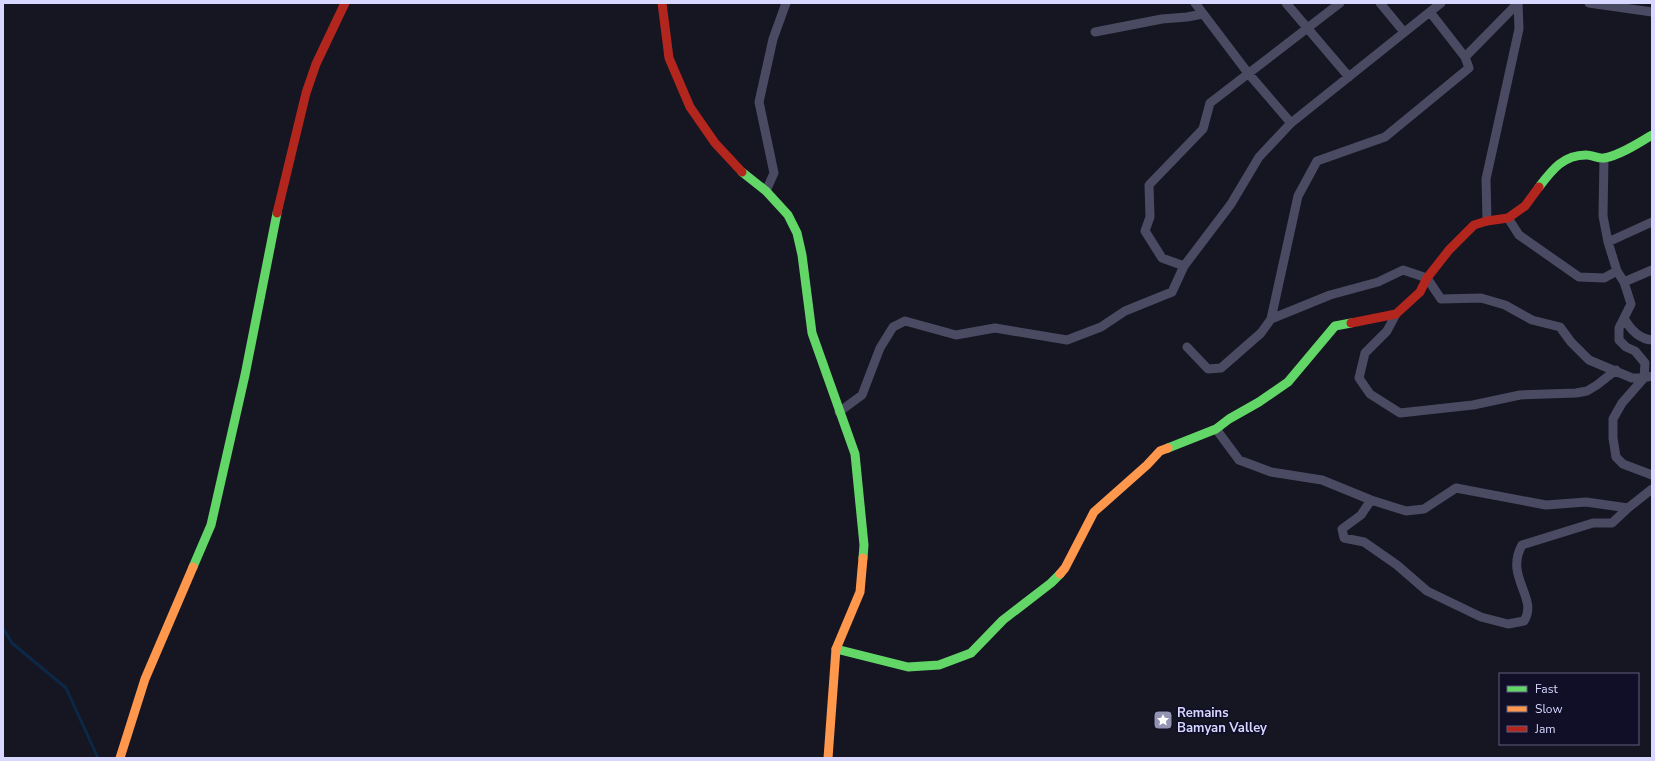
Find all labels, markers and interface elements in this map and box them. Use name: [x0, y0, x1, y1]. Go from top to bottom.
legend: [1499, 673, 1639, 745]
text: Fast: [1535, 681, 1558, 697]
text: Slow: [1535, 701, 1563, 717]
place label: Remains Bamyan Valley: [1177, 704, 1267, 737]
place icon: Remains Bamyan Valley: [1152, 709, 1174, 731]
text: Jam: [1534, 721, 1556, 737]

